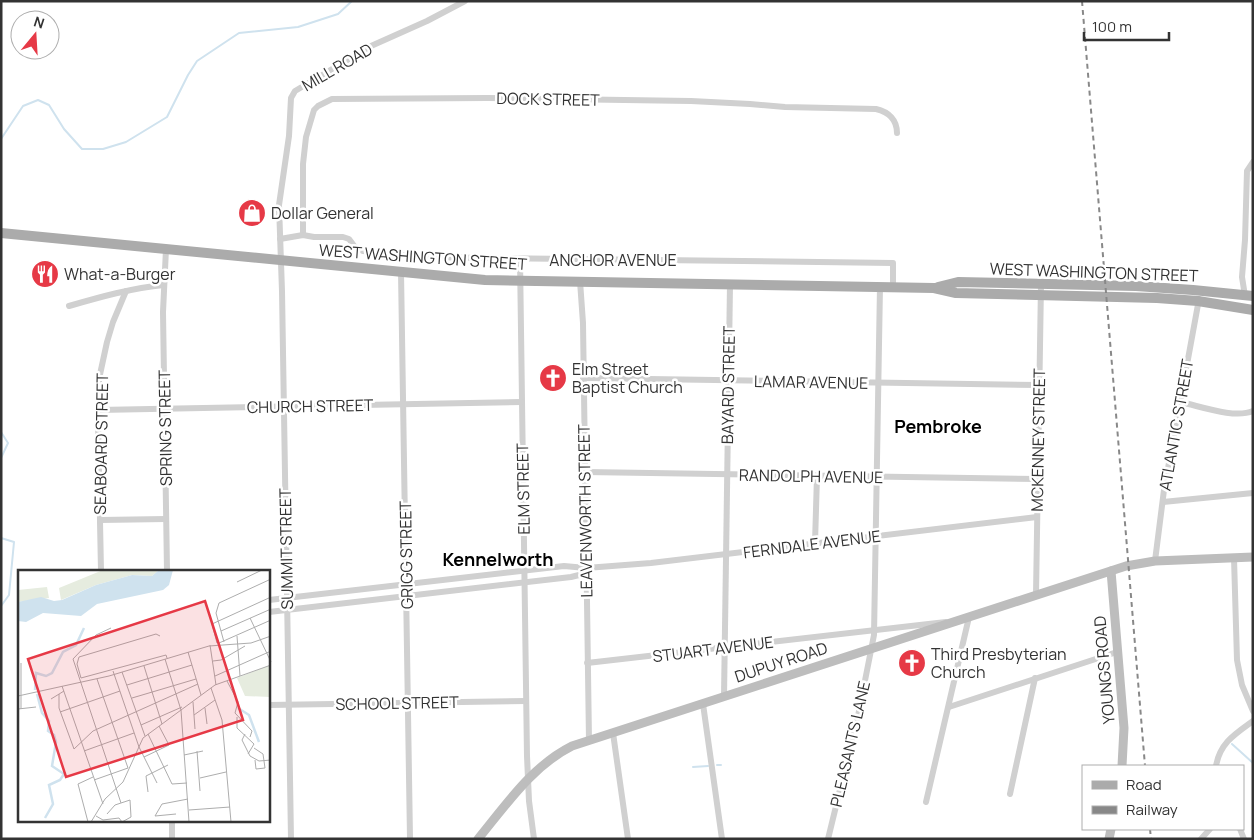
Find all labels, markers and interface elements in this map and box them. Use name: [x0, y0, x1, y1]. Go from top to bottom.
north arrow: [10, 10, 60, 60]
scale bar: [1084, 10, 1169, 42]
text: N: [31, 12, 47, 33]
text: 100 m: [1092, 16, 1132, 37]
street label: MILL ROAD: [298, 38, 377, 96]
street label: DOCK STREET: [496, 87, 600, 111]
shop icon: Dollar General: [237, 198, 267, 228]
place label: Dollar General: [271, 202, 374, 224]
street label: WEST WASHINGTON STREET: [318, 239, 528, 275]
street label: ANCHOR AVENUE: [549, 249, 677, 271]
street label: WEST WASHINGTON STREET: [989, 257, 1199, 287]
restaurant icon: What-a-Burger: [30, 259, 60, 289]
place label: What-a-Burger: [64, 263, 176, 285]
street label: BAYARD STREET: [716, 325, 740, 444]
street label: ATLANTIC STREET: [1154, 357, 1198, 492]
place label: Elm Street Baptist Church: [572, 358, 683, 398]
church icon: Elm Street Baptist Church: [538, 363, 568, 393]
street label: MCKENNEY STREET: [1026, 368, 1050, 512]
street label: SPRING STREET: [153, 369, 177, 486]
street label: LAMAR AVENUE: [754, 370, 868, 394]
street label: SEABOARD STREET: [89, 373, 113, 515]
street label: CHURCH STREET: [247, 394, 374, 418]
district label: Pembroke: [894, 414, 982, 438]
street label: LEAVENWORTH STREET: [572, 424, 598, 598]
street label: ELM STREET: [511, 443, 535, 535]
street label: RANDOLPH AVENUE: [739, 464, 883, 488]
street label: SUMMIT STREET: [274, 488, 298, 610]
street label: GRIGG STREET: [394, 500, 418, 609]
street label: FERNDALE AVENUE: [742, 525, 882, 563]
district label: Kennelworth: [442, 547, 554, 571]
inset map: [18, 570, 270, 822]
street label: YOUNGS ROAD: [1088, 615, 1120, 725]
street label: STUART AVENUE: [651, 631, 775, 667]
street label: DUPUY ROAD: [732, 637, 831, 687]
place label: Third Presbyterian Church: [931, 643, 1067, 683]
church icon: Third Presbyterian Church: [897, 648, 927, 678]
street label: PLEASANTS LANE: [825, 679, 875, 809]
street label: SCHOOL STREET: [335, 691, 459, 715]
legend: [1082, 765, 1244, 830]
text: Road: [1126, 774, 1162, 795]
text: Railway: [1126, 799, 1178, 820]

